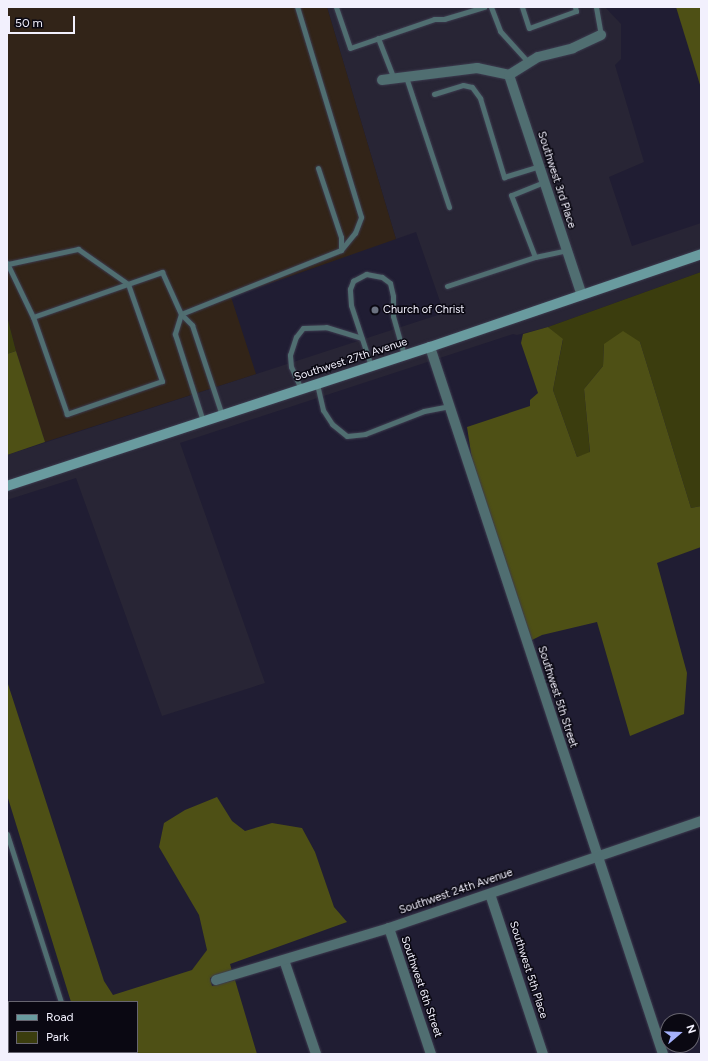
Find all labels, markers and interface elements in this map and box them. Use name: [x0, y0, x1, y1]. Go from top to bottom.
scale bar: [10, 8, 77, 34]
text: 50 m: [15, 16, 43, 30]
street label: Southwest 3rd Place: [534, 130, 578, 230]
place label: Church of Christ: [383, 303, 465, 317]
marker: Church of Christ: [370, 305, 380, 315]
street label: Southwest 27th Avenue: [293, 335, 409, 385]
street label: Southwest 5th Street: [534, 644, 580, 750]
street label: Southwest 24th Avenue: [398, 866, 514, 918]
street label: Southwest 5th Place: [506, 920, 550, 1020]
street label: Southwest 6th Street: [398, 935, 444, 1039]
legend: [8, 1001, 138, 1053]
text: Road: [46, 1010, 74, 1024]
north arrow: [660, 1013, 700, 1053]
text: N: [683, 1023, 698, 1035]
text: Park: [46, 1030, 69, 1044]

